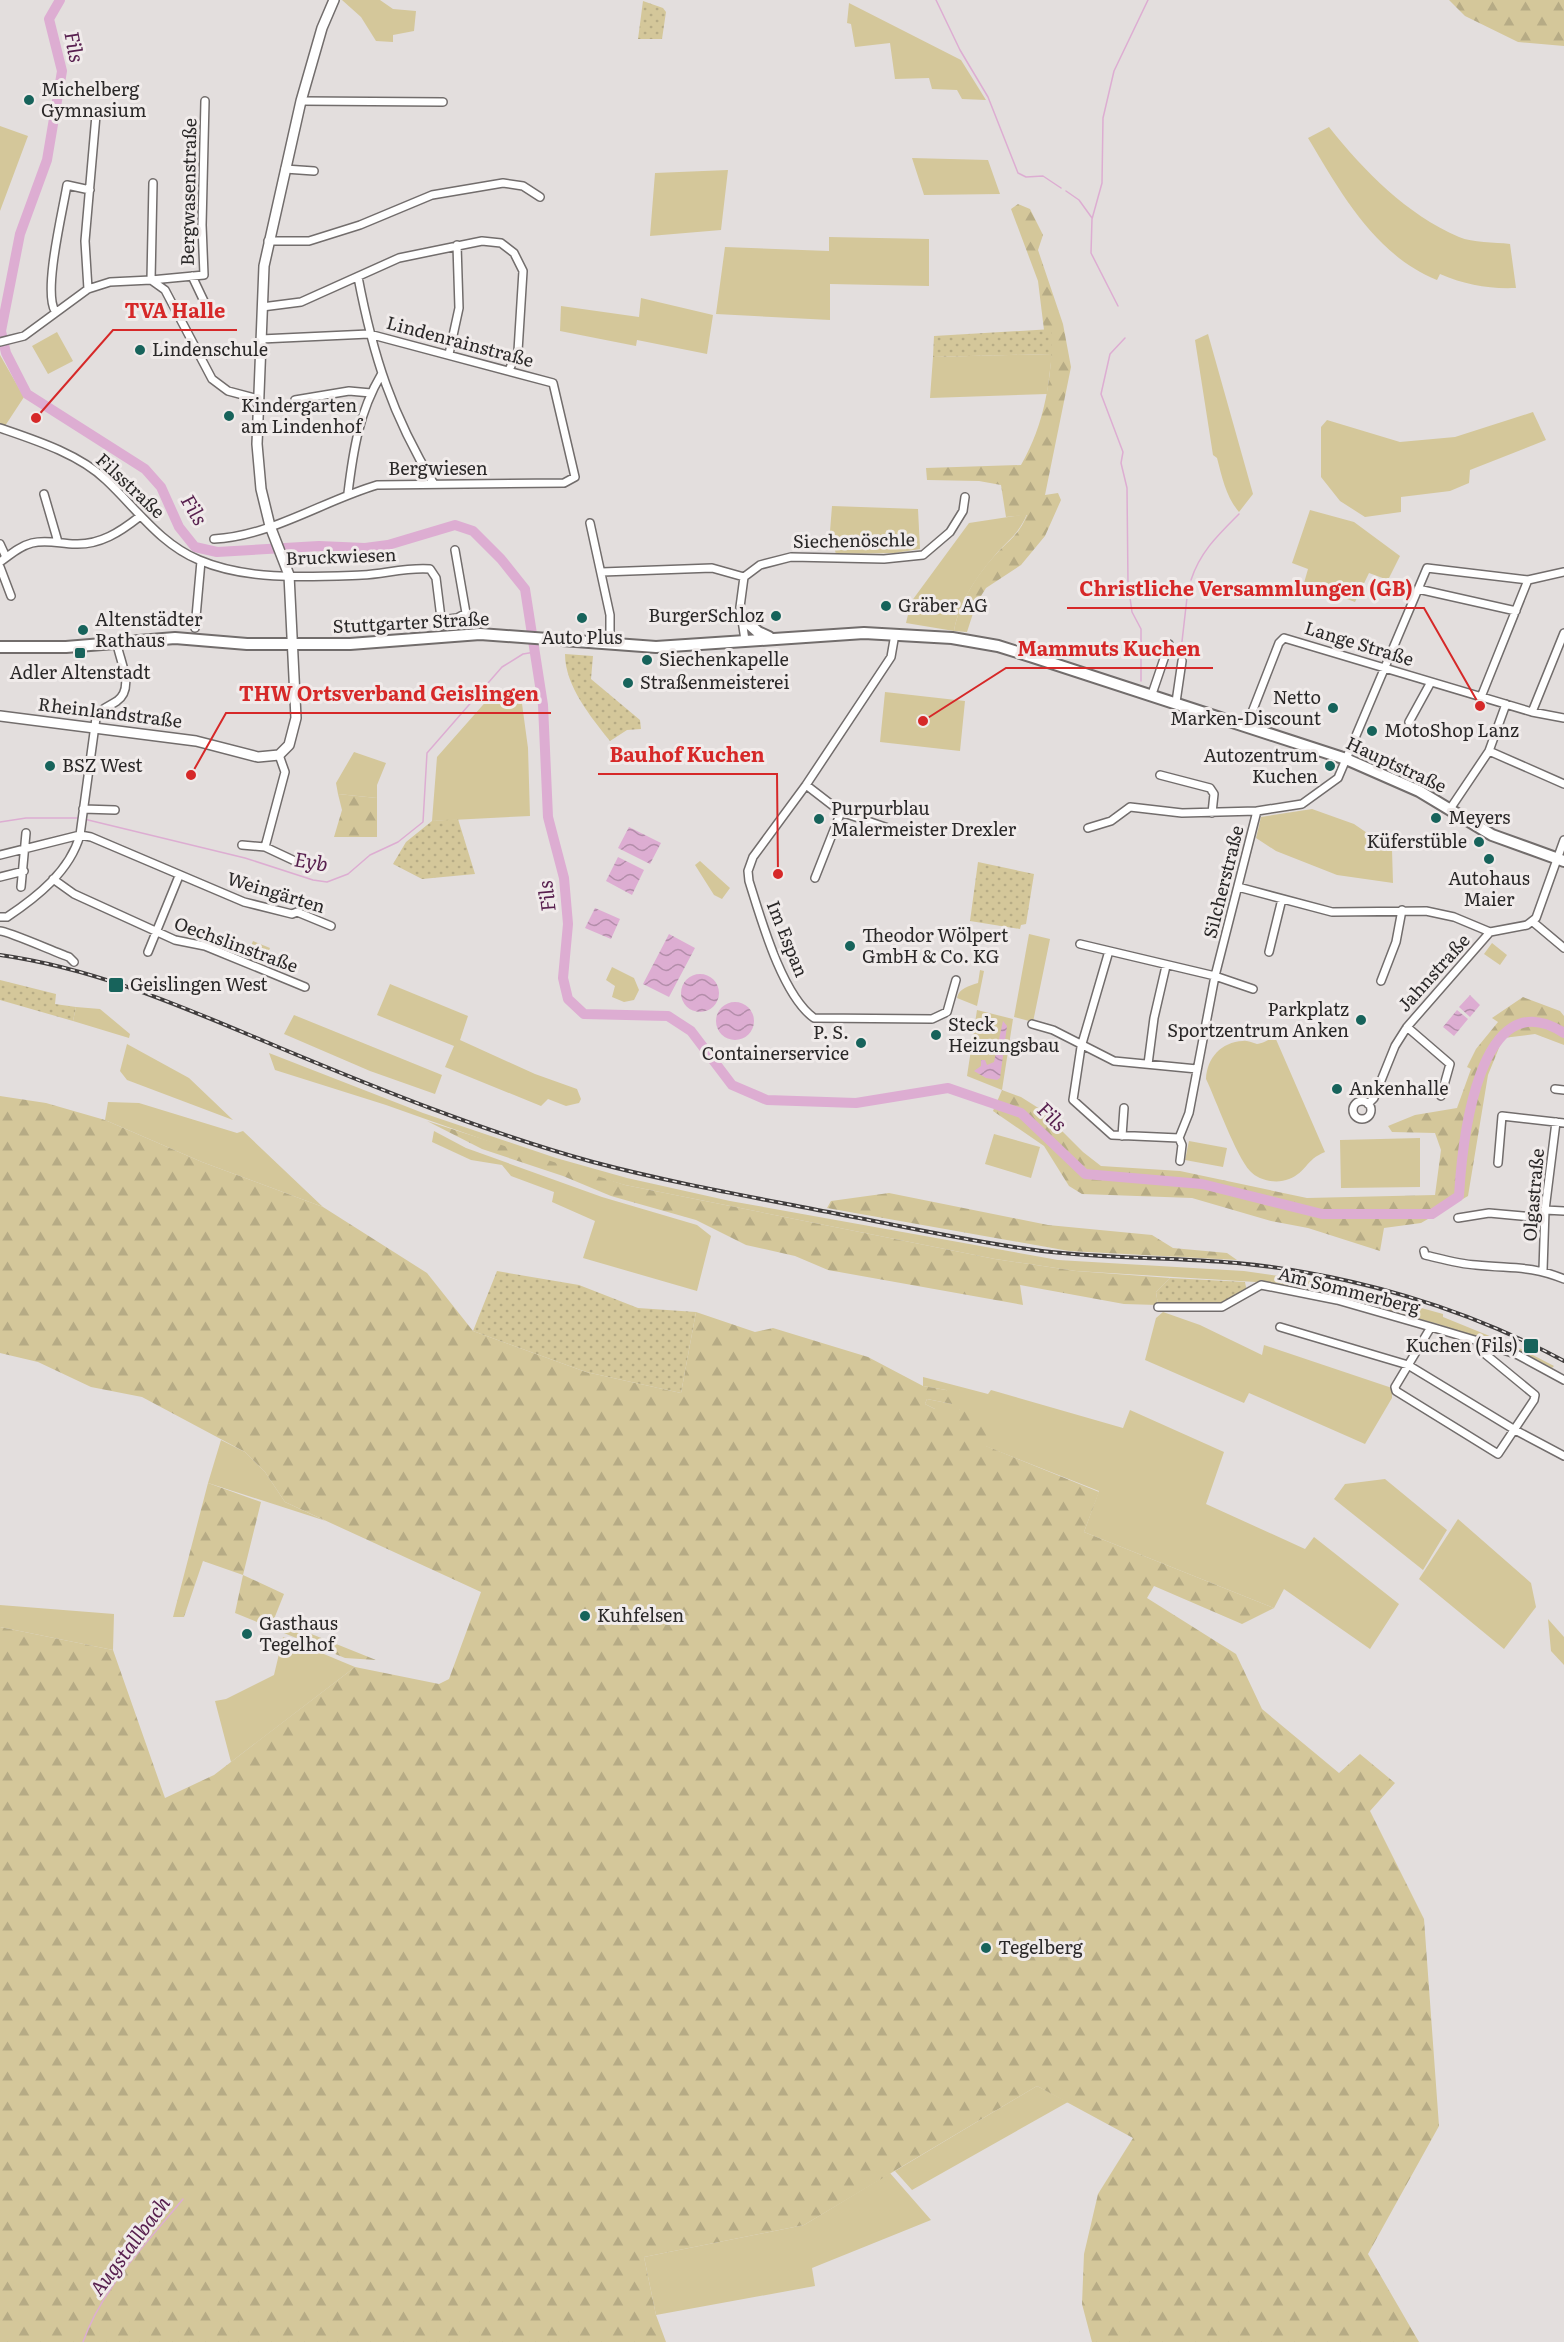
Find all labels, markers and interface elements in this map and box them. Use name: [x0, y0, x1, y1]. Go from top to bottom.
water label: Fils: [58, 28, 94, 65]
place label: Michelberg Gymnasium: [41, 75, 146, 123]
marker: Michelberg Gymnasium: [22, 93, 36, 107]
street label: Bergwasenstraße: [173, 118, 202, 266]
callout: TVA Halle: [113, 292, 237, 330]
text: TVA Halle: [125, 294, 225, 324]
street label: Lindenrainstraße: [384, 308, 537, 373]
place label: Lindenschule: [152, 335, 268, 362]
marker: Lindenschule: [133, 343, 147, 357]
place label: Kindergarten am Lindenhof: [241, 391, 364, 439]
marker: Kindergarten am Lindenhof: [222, 409, 236, 423]
street label: Filsstraße: [90, 446, 172, 524]
street label: Bergwiesen: [388, 454, 488, 481]
water label: Fils: [175, 488, 217, 530]
street label: Siechenöschle: [793, 525, 915, 554]
street label: Bruckwiesen: [285, 540, 397, 571]
callout: Christliche Versammlungen (GB): [1067, 570, 1424, 608]
text: Christliche Versammlungen (GB): [1079, 572, 1413, 602]
place label: Gräber AG: [898, 591, 988, 618]
marker: Gräber AG: [879, 599, 893, 613]
place label: BurgerSchloz: [648, 601, 764, 628]
street label: Stuttgarter Straße: [332, 604, 490, 639]
place label: Altenstädter Rathaus: [95, 605, 203, 653]
marker: BurgerSchloz: [769, 609, 783, 623]
marker: Auto Plus: [575, 611, 589, 625]
street label: Lange Straße: [1302, 613, 1417, 672]
marker: Altenstädter Rathaus: [76, 623, 90, 637]
place label: Auto Plus: [542, 623, 622, 650]
callout: Mammuts Kuchen: [1006, 630, 1213, 668]
text: Mammuts Kuchen: [1017, 632, 1201, 662]
place label: Siechenkapelle: [659, 645, 789, 672]
marker: Adler Altenstadt: [73, 646, 87, 660]
marker: Siechenkapelle: [640, 653, 654, 667]
place label: Adler Altenstadt: [9, 658, 151, 685]
place label: Straßenmeisterei: [640, 668, 789, 695]
callout: THW Ortsverband Geislingen: [226, 675, 551, 713]
marker: Straßenmeisterei: [621, 676, 635, 690]
text: THW Ortsverband Geislingen: [239, 677, 539, 707]
place label: Netto Marken-Discount: [1170, 683, 1322, 731]
street label: Rheinlandstraße: [37, 689, 184, 734]
marker: Netto Marken-Discount: [1326, 701, 1340, 715]
place label: MotoShop Lanz: [1384, 716, 1519, 743]
marker: MotoShop Lanz: [1365, 724, 1379, 738]
street label: Hauptstraße: [1342, 729, 1451, 799]
callout: Bauhof Kuchen: [598, 736, 777, 774]
text: Bauhof Kuchen: [609, 738, 765, 768]
place label: Autozentrum Kuchen: [1203, 741, 1318, 789]
place label: BSZ West: [62, 751, 143, 778]
marker: BSZ West: [43, 759, 57, 773]
marker: Autozentrum Kuchen: [1323, 759, 1337, 773]
place label: Purpurblau Malermeister Drexler: [831, 794, 1017, 842]
place label: Meyers: [1448, 803, 1511, 830]
marker: Meyers: [1429, 811, 1443, 825]
marker: Purpurblau Malermeister Drexler: [812, 812, 826, 826]
street label: Silcherstraße: [1195, 822, 1250, 941]
place label: Küferstüble: [1366, 827, 1467, 854]
marker: Küferstüble: [1472, 835, 1486, 849]
water label: Eyb: [292, 842, 331, 878]
marker: Autohaus Maier: [1482, 852, 1496, 866]
street label: Weingärten: [224, 864, 329, 919]
place label: Autohaus Maier: [1448, 864, 1530, 912]
water label: Fils: [528, 879, 562, 914]
street label: Im Espan: [761, 896, 816, 981]
street label: Oechslinstraße: [171, 909, 302, 979]
place label: Theodor Wölpert GmbH & Co. KG: [862, 921, 1009, 969]
street label: Jahnstraße: [1390, 927, 1475, 1017]
marker: Theodor Wölpert GmbH & Co. KG: [843, 939, 857, 953]
place label: Geislingen West: [130, 970, 268, 997]
marker: Geislingen West: [107, 976, 125, 994]
place label: Parkplatz Sportzentrum Anken: [1167, 995, 1349, 1043]
place label: Steck Heizungsbau: [948, 1010, 1059, 1058]
marker: Parkplatz Sportzentrum Anken: [1354, 1013, 1368, 1027]
place label: P. S. Containerservice: [702, 1018, 849, 1066]
marker: Steck Heizungsbau: [929, 1028, 943, 1042]
marker: P. S. Containerservice: [854, 1036, 868, 1050]
place label: Ankenhalle: [1349, 1074, 1449, 1101]
marker: Ankenhalle: [1330, 1082, 1344, 1096]
water label: Fils: [1032, 1094, 1075, 1137]
street label: Olgastraße: [1515, 1147, 1550, 1243]
street label: Am Sommerberg: [1275, 1259, 1424, 1320]
place label: Kuchen (Fils): [1405, 1331, 1518, 1358]
marker: Kuchen (Fils): [1522, 1337, 1540, 1355]
place label: Kuhfelsen: [597, 1601, 684, 1628]
place label: Gasthaus Tegelhof: [259, 1609, 338, 1657]
marker: Kuhfelsen: [578, 1609, 592, 1623]
marker: Gasthaus Tegelhof: [240, 1627, 254, 1641]
place label: Tegelberg: [998, 1933, 1084, 1960]
marker: Tegelberg: [979, 1941, 993, 1955]
water label: Augstallbach: [81, 2188, 176, 2301]

